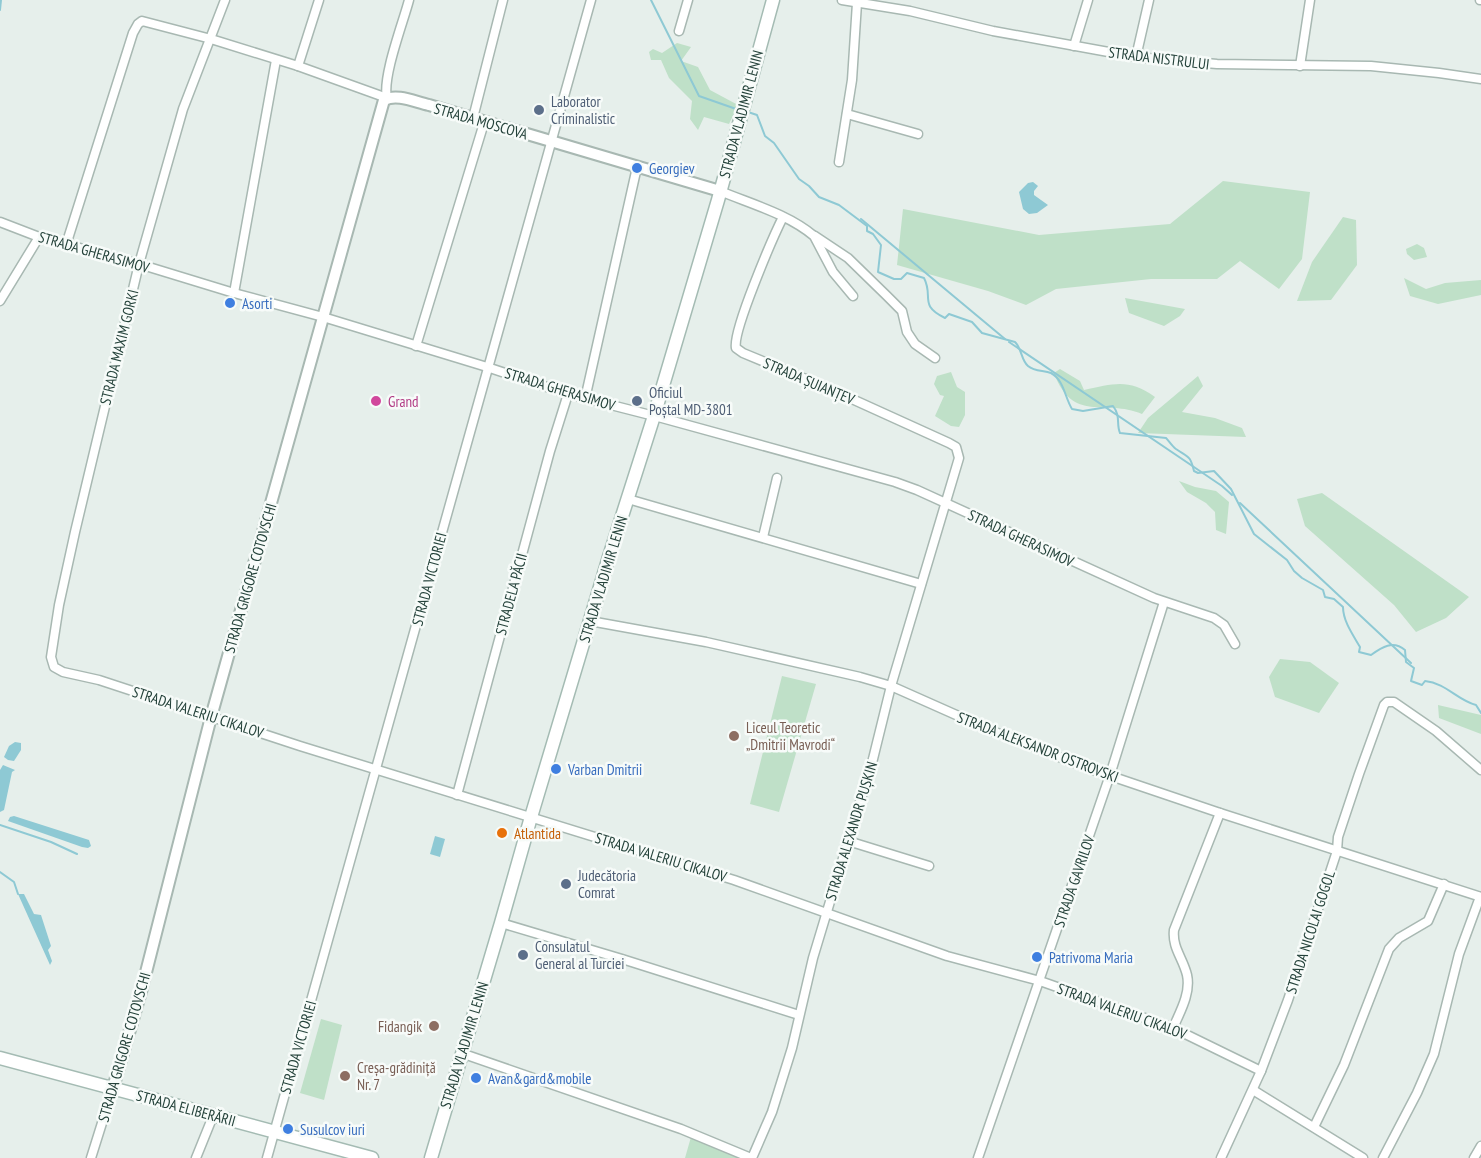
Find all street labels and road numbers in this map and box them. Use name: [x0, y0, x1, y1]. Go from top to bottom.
street label: STRADA NISTRULUI: [1107, 42, 1211, 74]
street label: STRADA VLADIMIR LENIN: [715, 48, 767, 180]
street label: STRADA MOSCOVA: [432, 99, 531, 144]
street label: STRADA GHERASIMOV: [36, 227, 152, 277]
street label: STRADA MAXIM GORKI: [95, 287, 143, 407]
street label: STRADA ȘUIANȚEV: [760, 353, 858, 409]
street label: STRADA GHERASIMOV: [502, 363, 618, 415]
street label: STRADA GRIGORE COTOVSCHI: [220, 501, 280, 655]
street label: STRADA GHERASIMOV: [965, 505, 1077, 571]
street label: STRADA VLADIMIR LENIN: [575, 513, 631, 645]
street label: STRADA VICTORIEI: [407, 530, 451, 628]
street label: STRADELA PĂCII: [491, 551, 531, 637]
street label: STRADA VALERIU CIKALOV: [130, 682, 266, 742]
street label: STRADA ALEKSANDR OSTROVSKI: [955, 707, 1121, 787]
street label: STRADA ALEXANDR PUȘKIN: [821, 759, 881, 903]
street label: STRADA VALERIU CIKALOV: [593, 828, 729, 886]
street label: STRADA GAVRILOV: [1049, 832, 1099, 930]
street label: STRADA NICOLAI GOGOL: [1281, 867, 1339, 996]
street label: STRADA GRIGORE COTOVSCHI: [94, 970, 154, 1124]
street label: STRADA VLADIMIR LENIN: [436, 979, 492, 1111]
street label: STRADA VALERIU CIKALOV: [1055, 979, 1189, 1043]
street label: STRADA VICTORIEI: [276, 998, 320, 1096]
street label: STRADA ELIBERĂRII: [134, 1086, 238, 1130]

